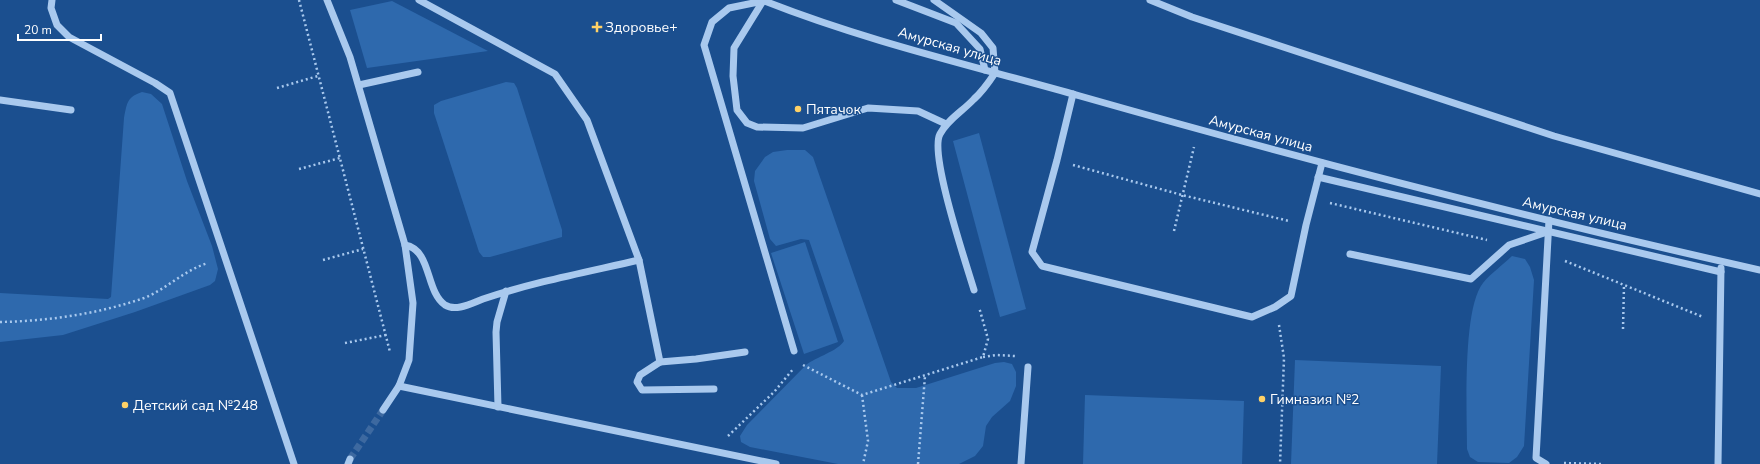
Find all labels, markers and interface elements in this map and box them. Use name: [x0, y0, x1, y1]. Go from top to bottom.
scale bar: [18, 16, 101, 42]
place label: Здоровье+: [605, 18, 678, 37]
text: 20 m: [24, 22, 52, 38]
marker: Здоровье+: [592, 22, 602, 32]
street label: Амурская улица: [896, 23, 1004, 70]
place label: Пятачок: [806, 100, 862, 119]
marker: Пятачок: [793, 104, 803, 114]
street label: Амурская улица: [1207, 110, 1315, 156]
street label: Амурская улица: [1521, 192, 1629, 235]
place label: Гимназия №2: [1270, 390, 1359, 409]
marker: Гимназия №2: [1257, 394, 1267, 404]
place label: Детский сад №248: [133, 396, 258, 415]
marker: Детский сад №248: [120, 400, 130, 410]

